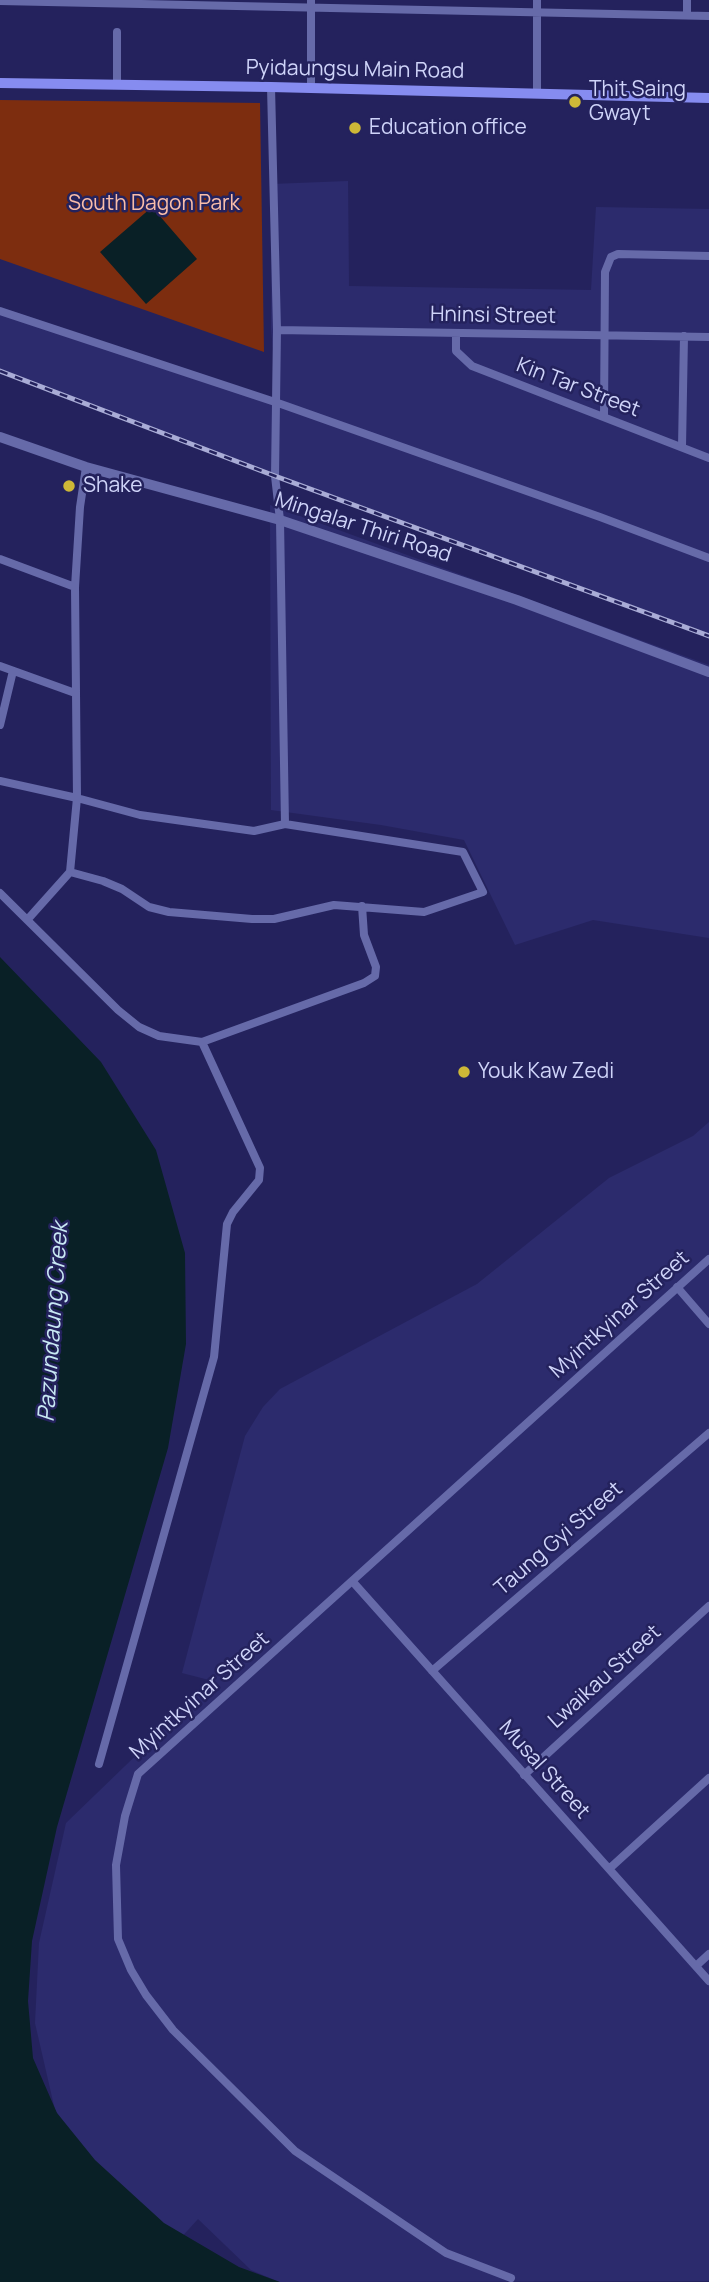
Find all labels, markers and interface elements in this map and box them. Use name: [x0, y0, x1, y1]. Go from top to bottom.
street label: Pyidaungsu Main Road: [246, 55, 464, 85]
place label: Thit Saing Gwayt: [589, 77, 686, 127]
marker: Thit Saing Gwayt: [567, 94, 583, 110]
place label: Education office: [369, 115, 527, 141]
marker: Education office: [347, 120, 363, 136]
park label: South Dagon Park: [68, 191, 240, 217]
street label: Hninsi Street: [430, 302, 556, 330]
street label: Kin Tar Street: [513, 353, 643, 423]
place label: Shake: [83, 473, 143, 499]
marker: Shake: [61, 478, 77, 494]
street label: Mingalar Thiri Road: [272, 488, 454, 568]
place label: Youk Kaw Zedi: [478, 1059, 614, 1085]
marker: Youk Kaw Zedi: [456, 1064, 472, 1080]
water label: Pazundaung Creek: [33, 1221, 75, 1423]
street label: Myintkyinar Street: [545, 1246, 695, 1384]
street label: Taung Gyi Street: [490, 1477, 628, 1601]
street label: Lwaikau Street: [544, 1620, 666, 1734]
street label: Myintkyinar Street: [125, 1627, 275, 1765]
street label: Musal Street: [493, 1716, 595, 1824]

